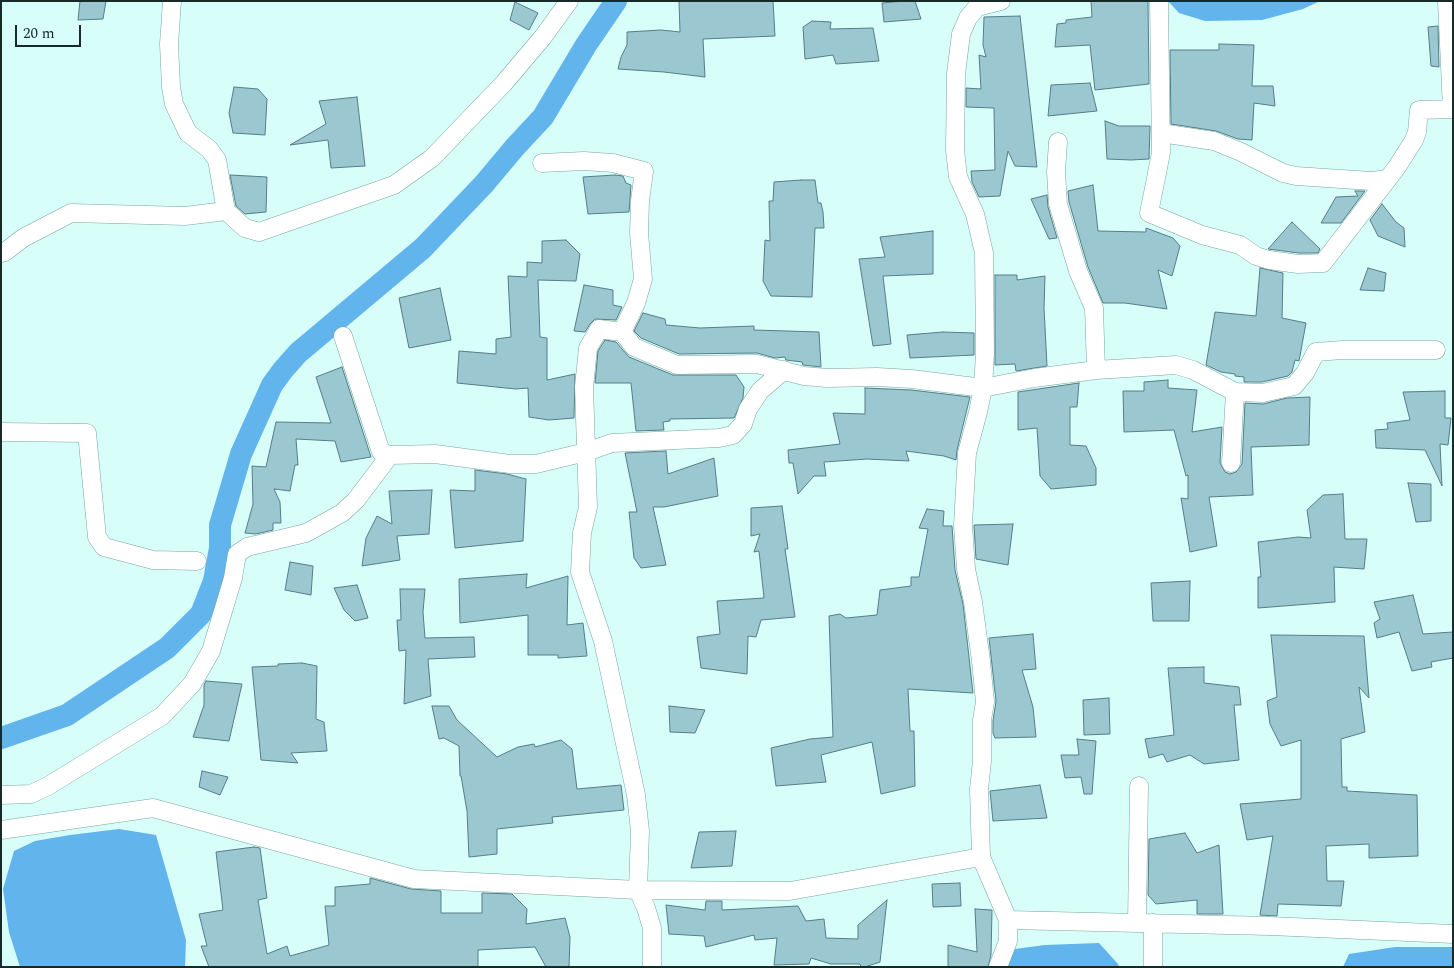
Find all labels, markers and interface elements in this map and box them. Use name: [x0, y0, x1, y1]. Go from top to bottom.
scale bar: [18, 15, 84, 47]
text: 20 m: [23, 22, 55, 45]

